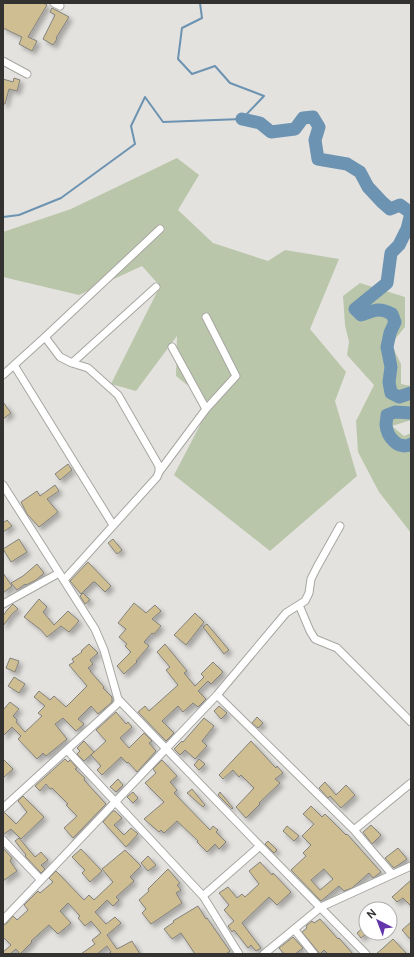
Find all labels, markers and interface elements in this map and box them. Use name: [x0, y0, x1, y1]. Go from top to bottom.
north arrow: [358, 901, 398, 941]
text: N: [364, 906, 379, 921]

